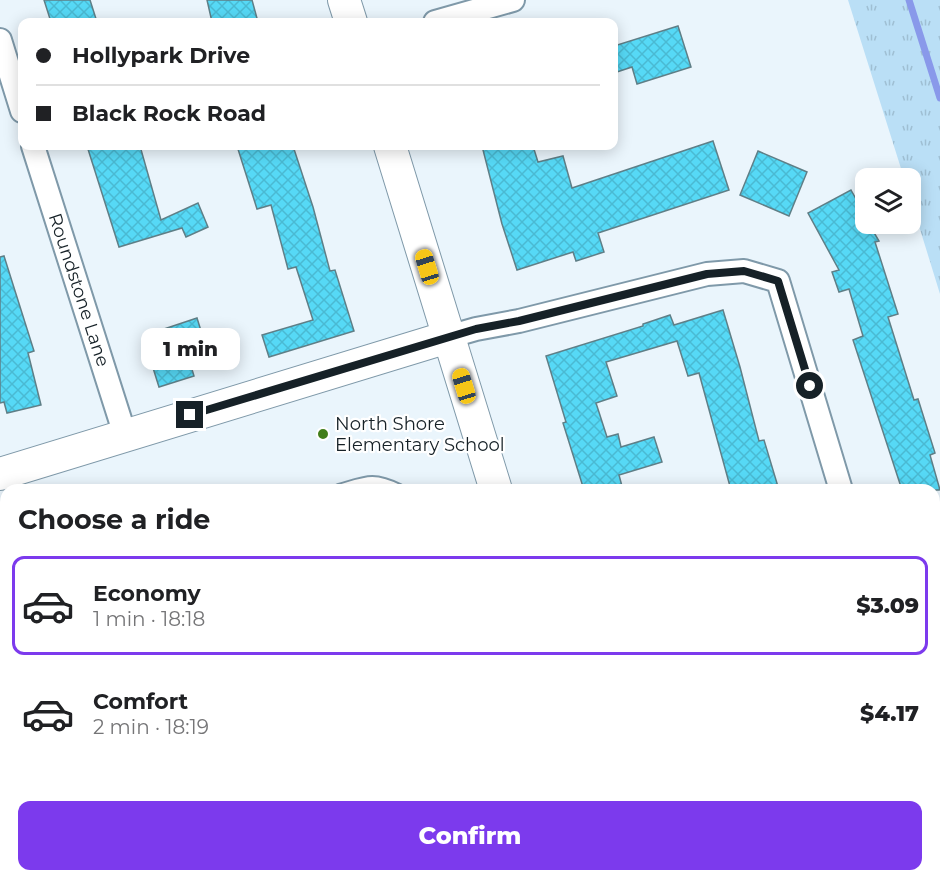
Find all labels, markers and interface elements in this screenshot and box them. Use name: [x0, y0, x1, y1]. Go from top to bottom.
text: Hollypark Drive: [72, 42, 250, 69]
text: Black Rock Road: [72, 100, 266, 127]
map controls: [855, 168, 921, 234]
button: layers: [855, 168, 921, 234]
street label: Roundstone Lane: [44, 211, 114, 370]
car: [413, 247, 441, 287]
callout: 1 min: [140, 328, 240, 370]
text: 1 min: [163, 337, 218, 361]
car: [450, 366, 478, 406]
route start: [796, 372, 823, 399]
route end: [176, 401, 203, 428]
place label: North Shore Elementary School: [335, 413, 505, 456]
marker: North Shore Elementary School: [316, 427, 330, 441]
text: Choose a ride: [18, 503, 210, 536]
icon: car: [21, 579, 75, 633]
text: Economy: [93, 580, 201, 607]
text: $3.09: [856, 592, 919, 619]
text: 1 min · 18:18: [93, 607, 205, 631]
icon: car: [21, 687, 75, 741]
text: Comfort: [93, 688, 188, 715]
text: $4.17: [860, 700, 919, 727]
text: 2 min · 18:19: [93, 715, 209, 739]
button: Confirm: [18, 801, 922, 870]

